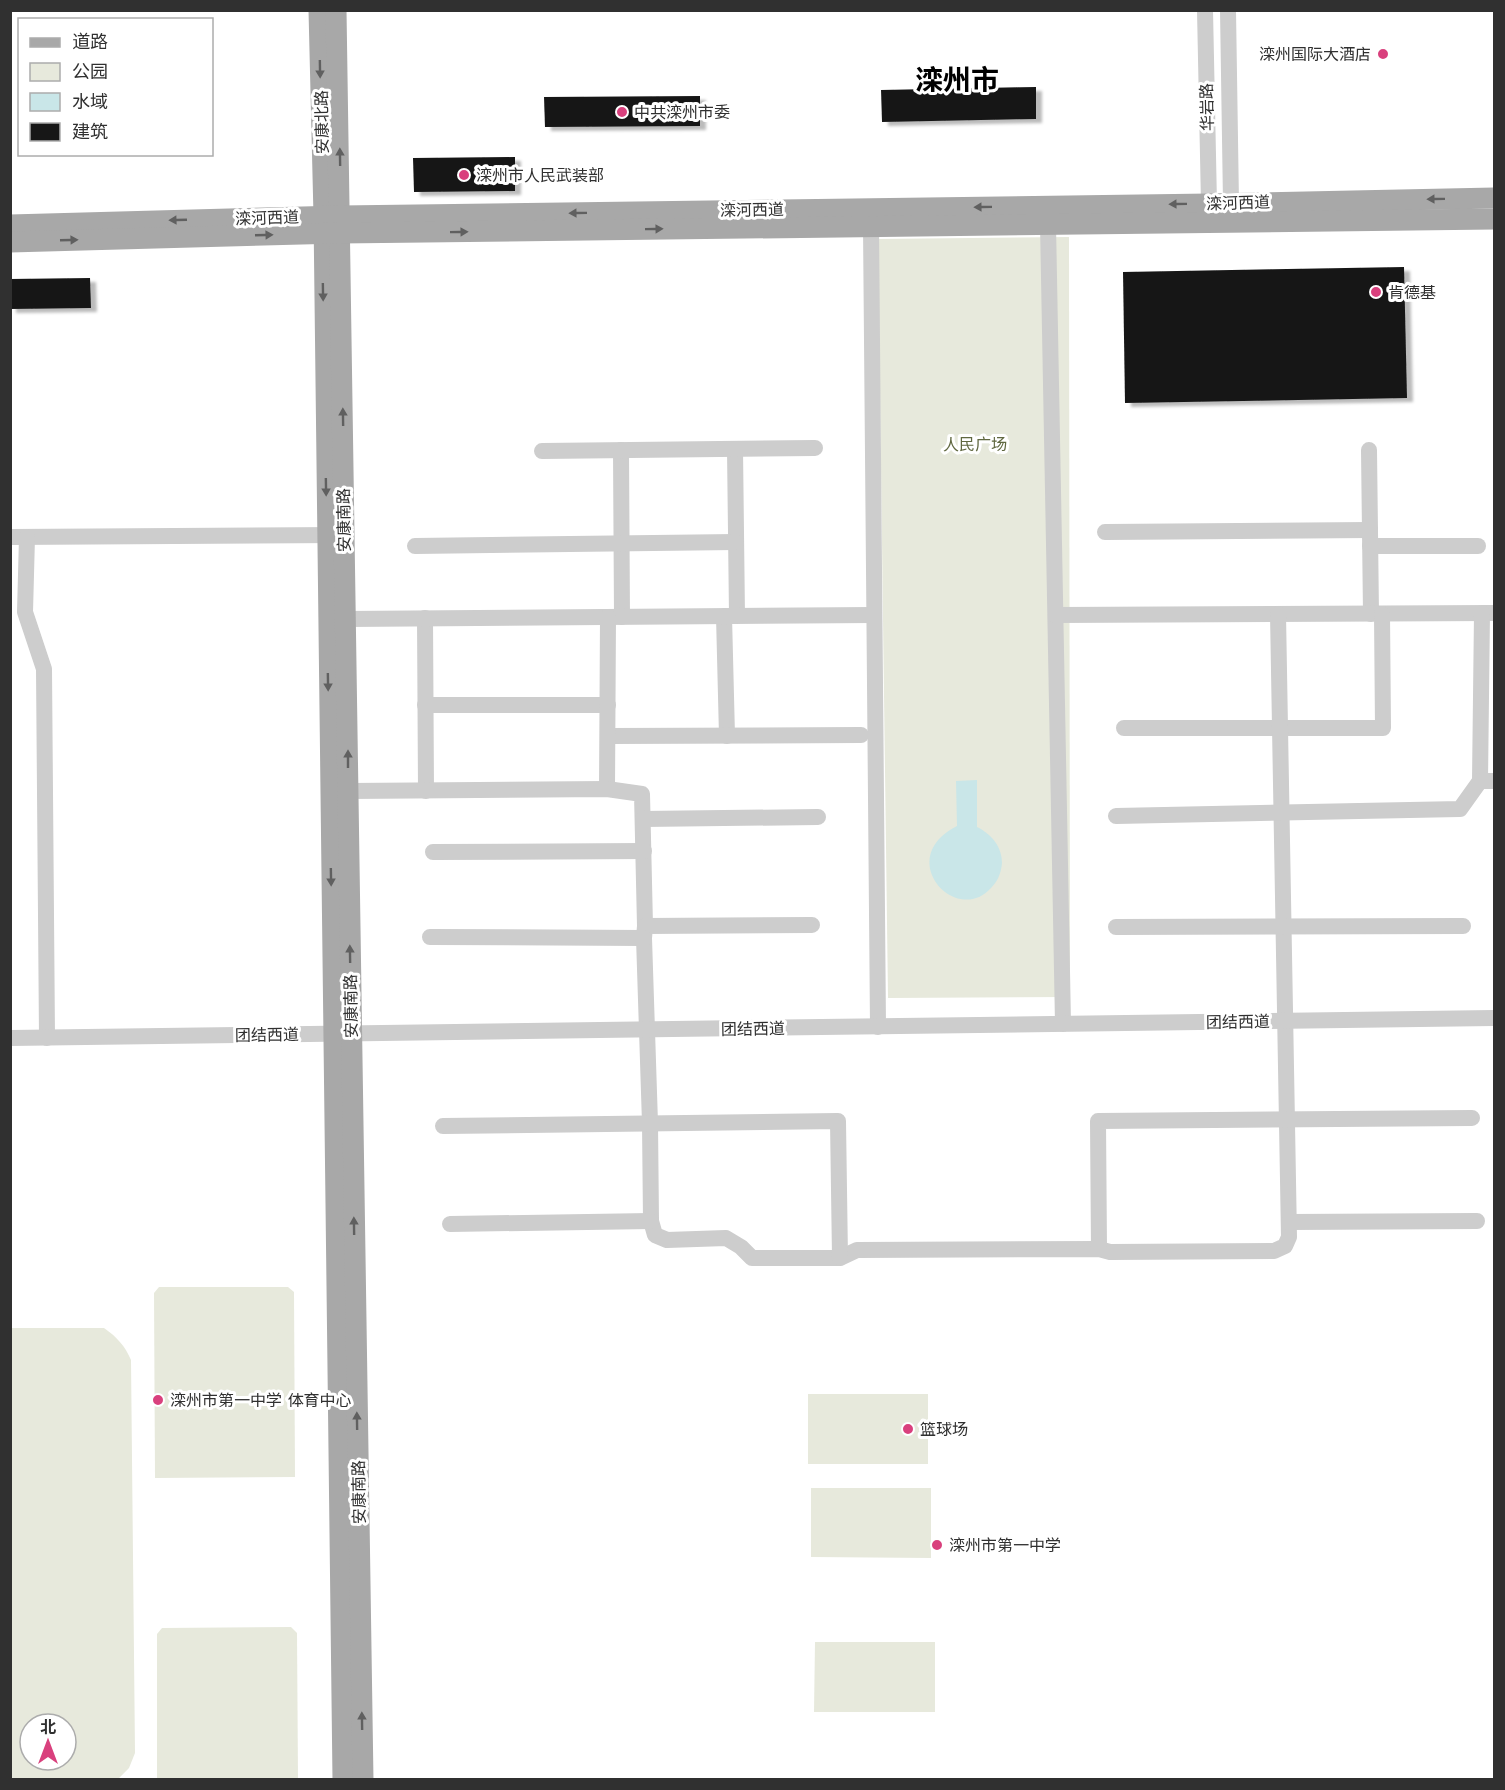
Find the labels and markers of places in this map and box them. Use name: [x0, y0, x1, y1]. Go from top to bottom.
place label: 滦州国际大酒店: [1259, 45, 1371, 64]
marker: 滦州国际大酒店: [1376, 47, 1390, 61]
place label: 中共滦州市委: [634, 103, 730, 122]
marker: 中共滦州市委: [615, 105, 629, 119]
place label: 滦州市人民武装部: [476, 166, 604, 185]
marker: 滦州市人民武装部: [457, 168, 471, 182]
place label: 肯德基: [1388, 283, 1436, 302]
marker: 肯德基: [1369, 285, 1383, 299]
place label: 滦州市第一中学 体育中心: [170, 1391, 351, 1410]
marker: 滦州市第一中学 体育中心: [151, 1393, 165, 1407]
place label: 篮球场: [920, 1420, 968, 1439]
marker: 篮球场: [901, 1422, 915, 1436]
place label: 滦州市第一中学: [949, 1536, 1061, 1555]
marker: 滦州市第一中学: [930, 1538, 944, 1552]

